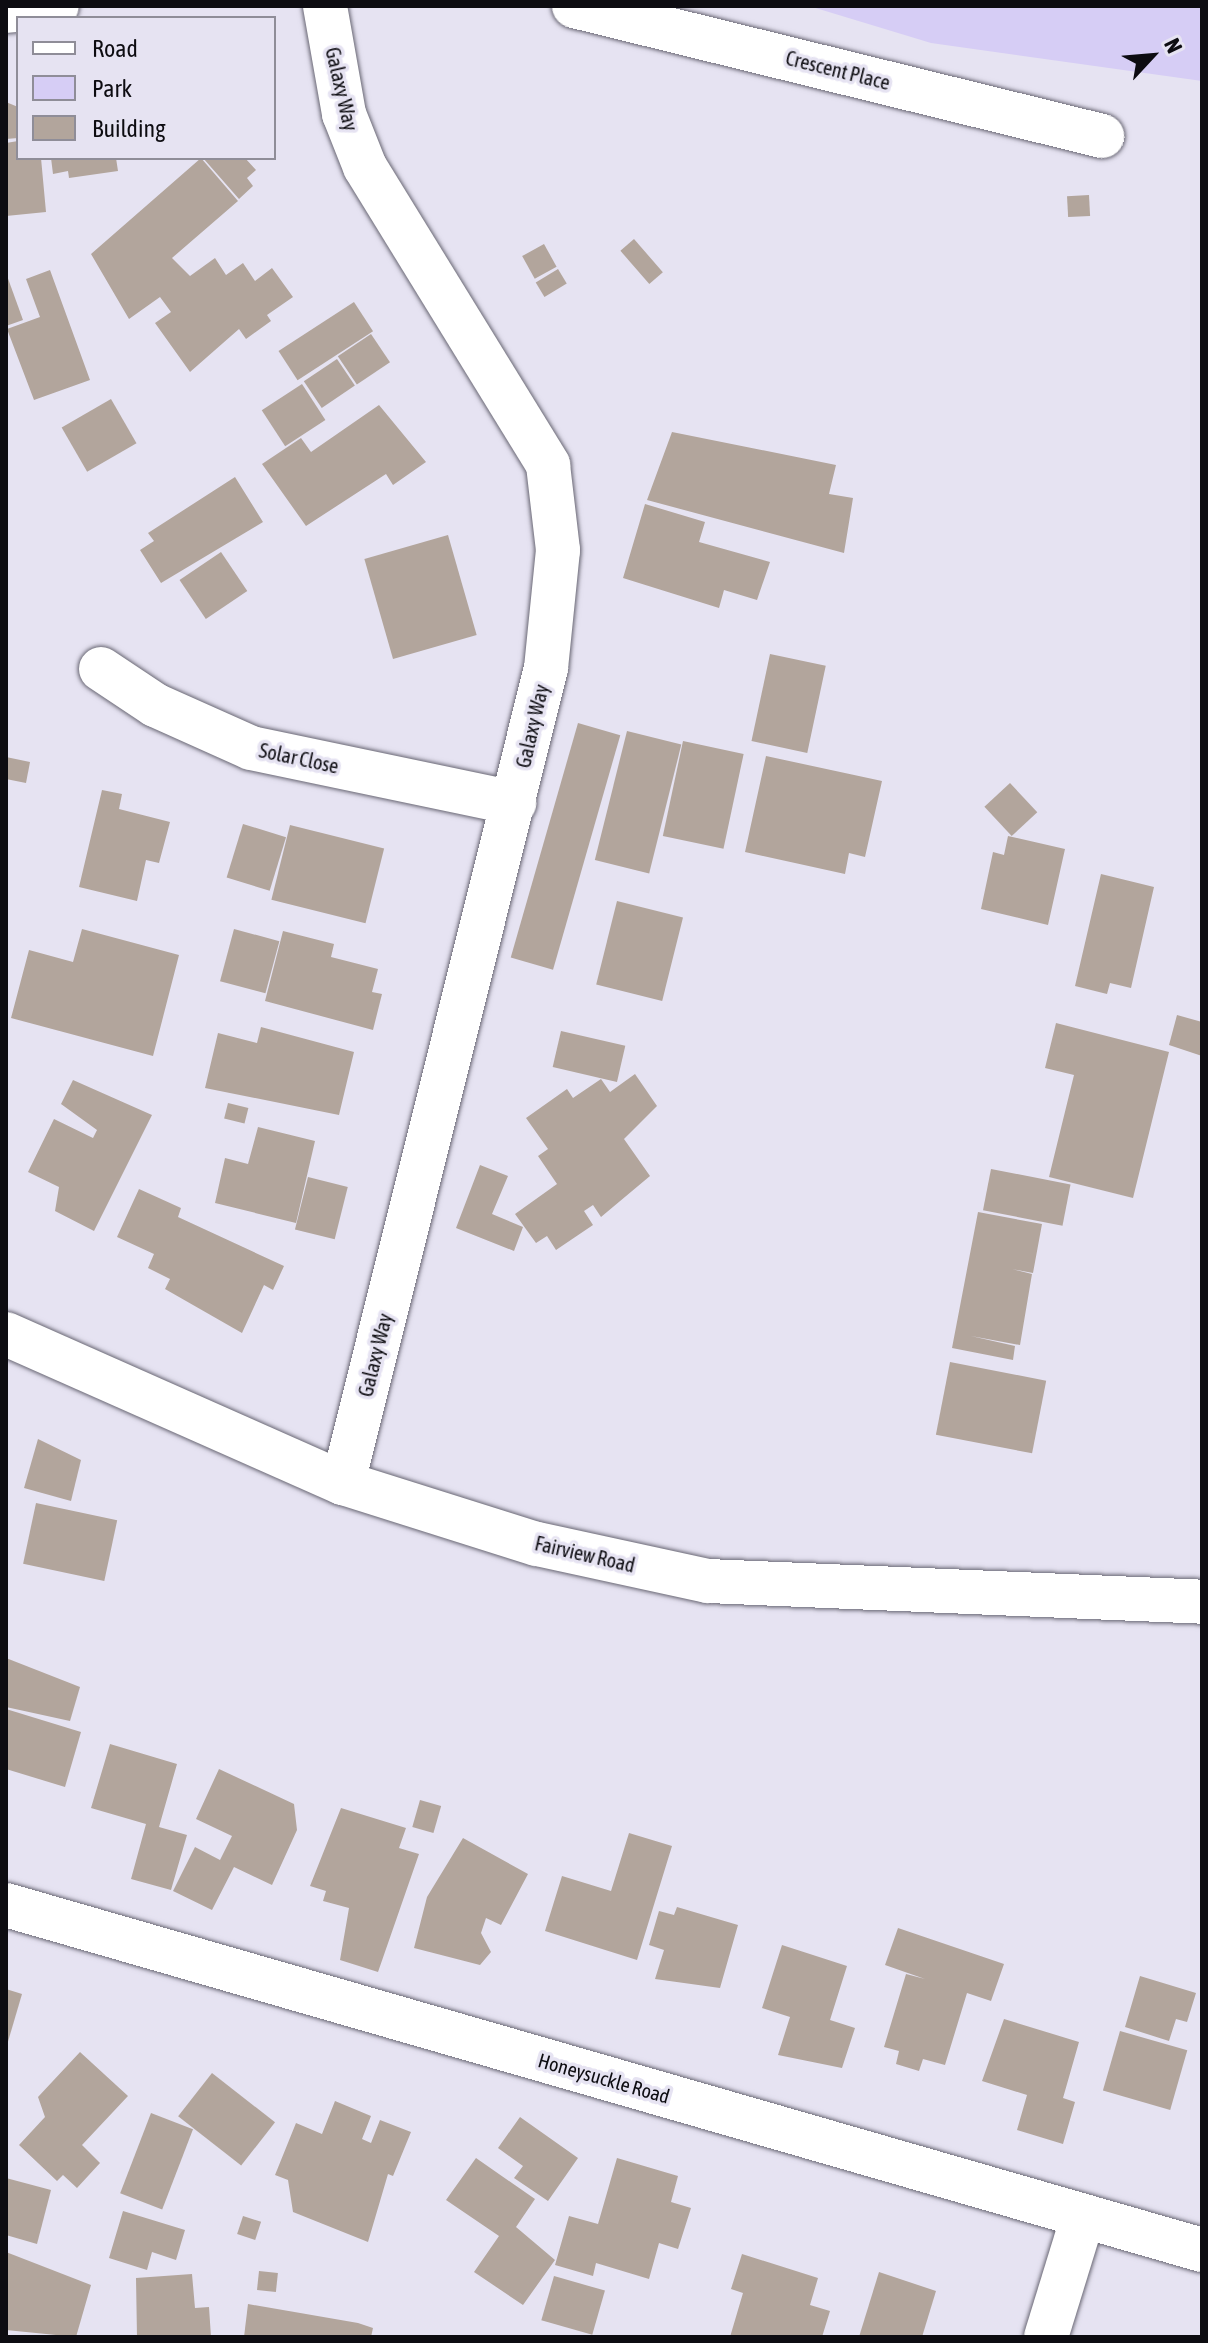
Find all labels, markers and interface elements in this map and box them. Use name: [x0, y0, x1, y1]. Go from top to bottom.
legend: [16, 16, 276, 160]
north arrow: [1112, 16, 1192, 96]
text: N: [1159, 34, 1188, 57]
text: Road: [92, 35, 138, 62]
street label: Galaxy Way: [321, 45, 363, 133]
street label: Crescent Place: [783, 45, 893, 95]
text: Park: [92, 75, 132, 102]
text: Building: [92, 115, 165, 142]
street label: Galaxy Way: [511, 682, 553, 770]
street label: Solar Close: [257, 738, 341, 778]
street label: Galaxy Way: [353, 1311, 397, 1399]
street label: Fairview Road: [533, 1531, 637, 1577]
street label: Honeysuckle Road: [535, 2048, 673, 2108]

